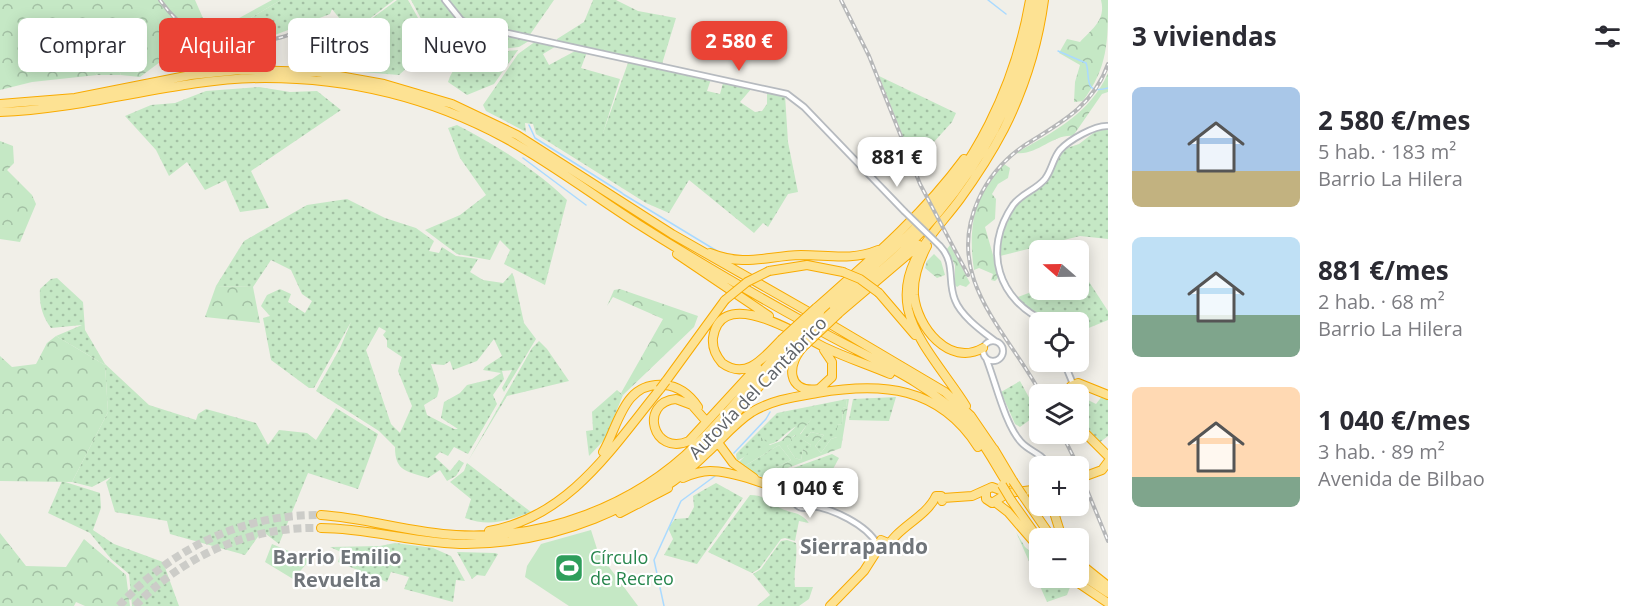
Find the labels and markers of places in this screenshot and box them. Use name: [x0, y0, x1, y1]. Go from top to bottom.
pin: 2 580 €: [684, 21, 794, 72]
pin: 881 €: [855, 137, 939, 188]
pin: 1 040 €: [755, 468, 865, 519]
place label: Círculo de Recreo: [590, 545, 674, 590]
sports icon: Círculo de Recreo: [553, 552, 585, 584]

